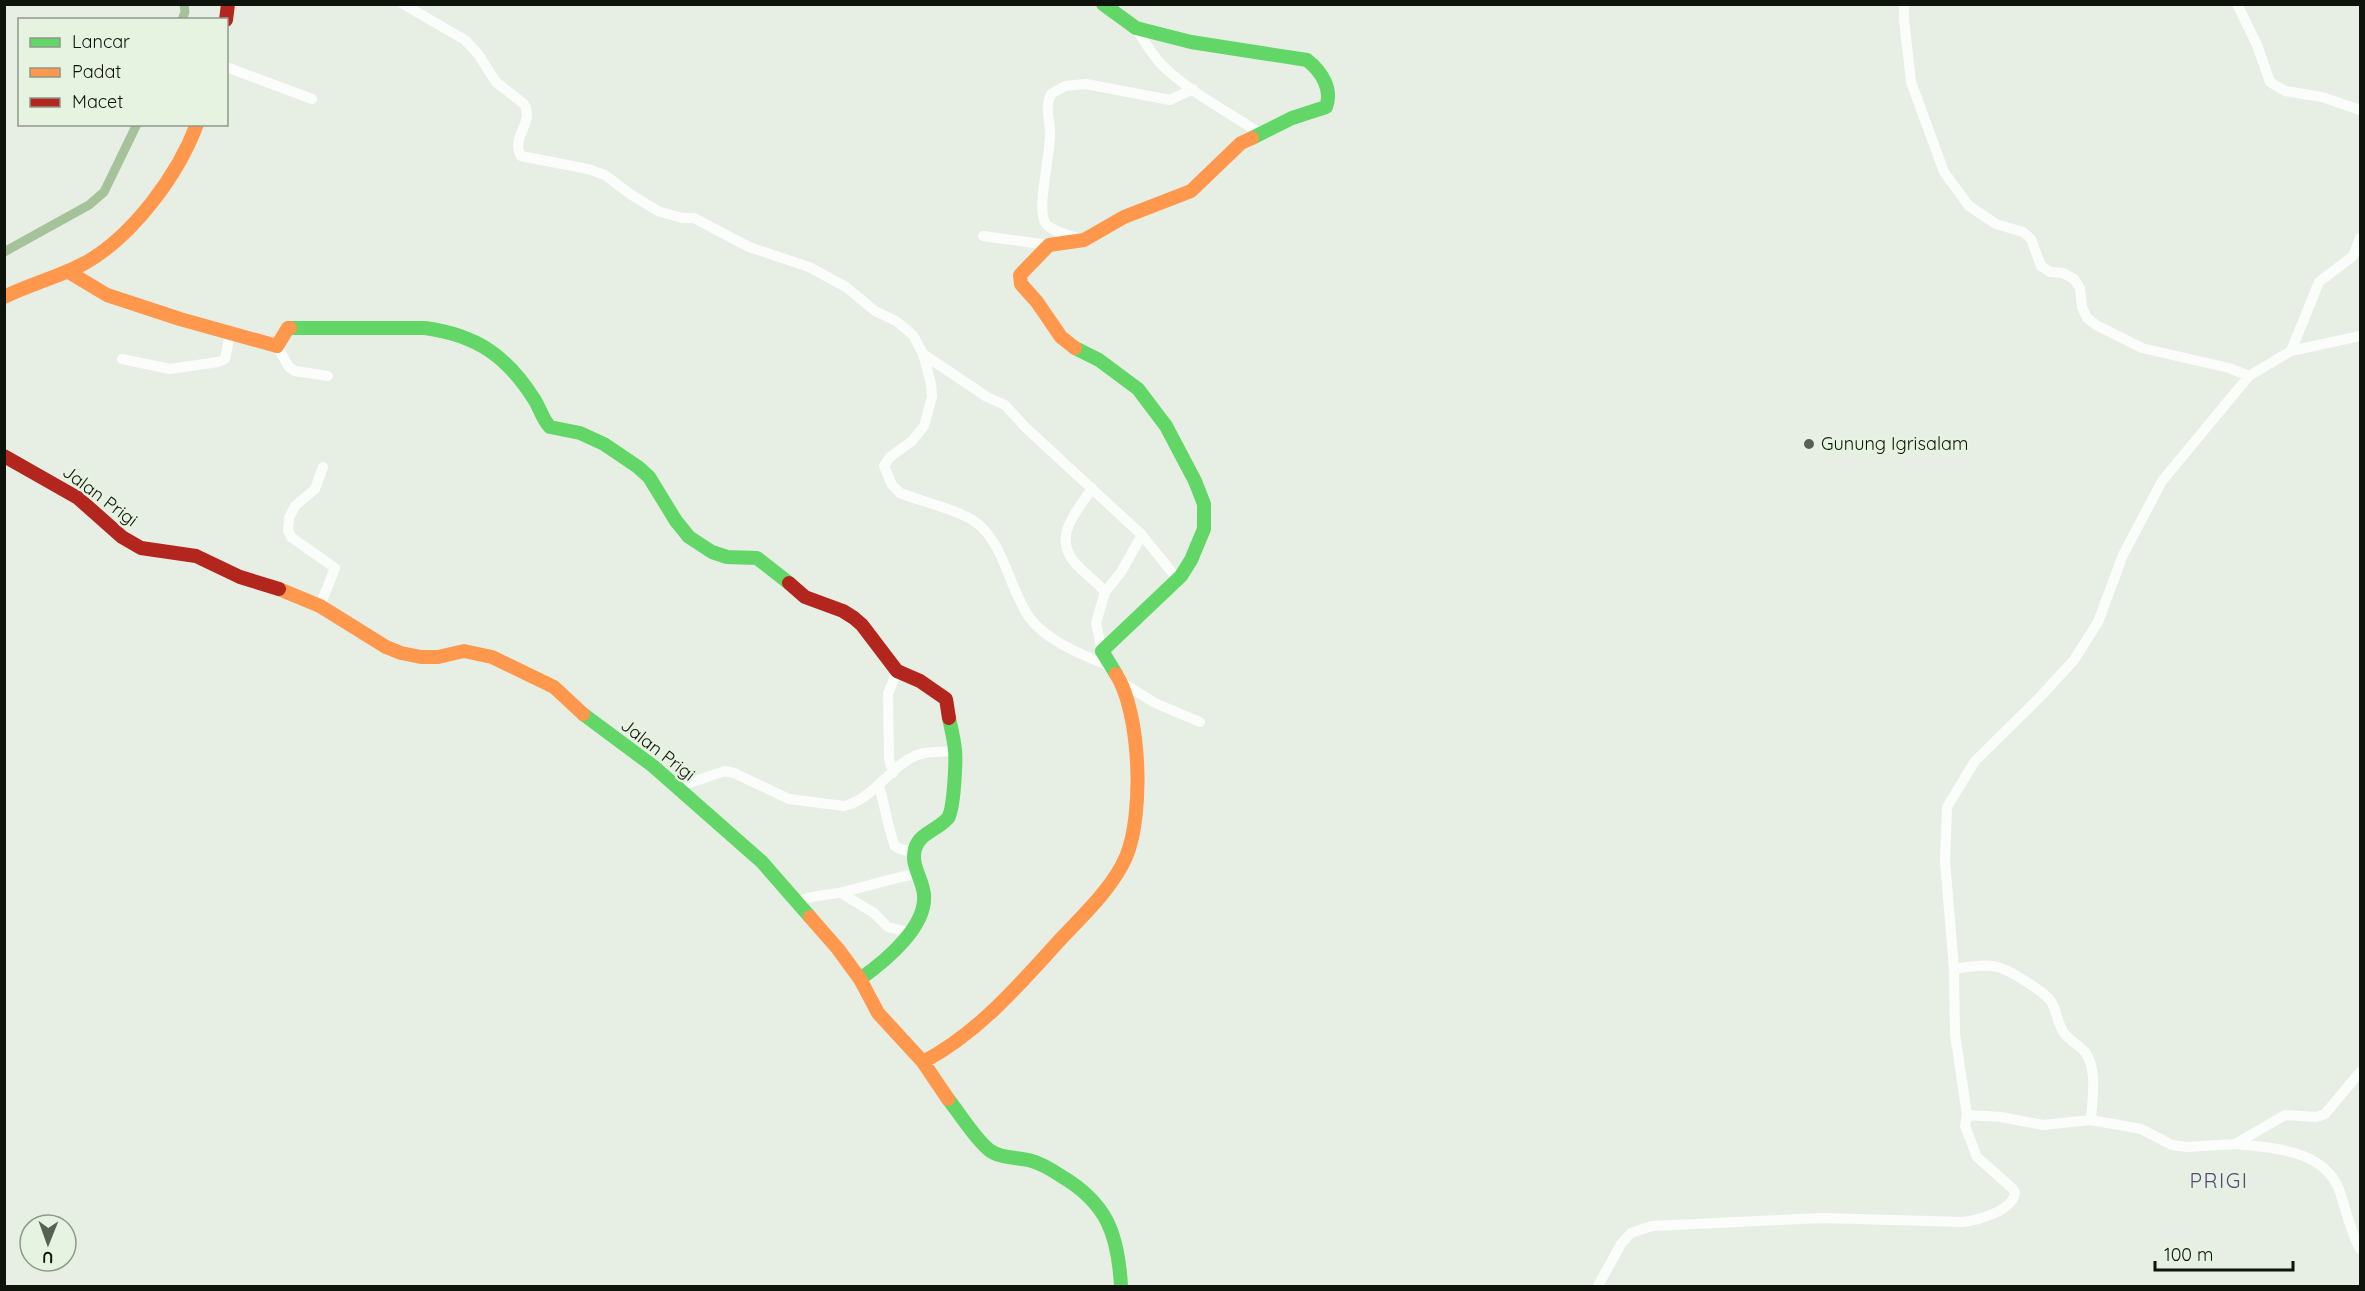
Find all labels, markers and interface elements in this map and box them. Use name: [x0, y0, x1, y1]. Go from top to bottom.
legend: [18, 18, 228, 126]
text: Lancar: [72, 30, 130, 53]
text: Padat: [72, 60, 121, 83]
text: Macet: [72, 90, 123, 113]
place label: Gunung Igrisalam: [1821, 432, 1968, 455]
marker: Gunung Igrisalam: [1802, 437, 1816, 451]
street label: Jalan Prigi: [58, 460, 142, 531]
street label: Jalan Prigi: [616, 713, 700, 786]
district label: PRIGI: [2189, 1167, 2249, 1193]
north arrow: [18, 1213, 78, 1273]
scale bar: [2155, 1234, 2293, 1272]
text: 100 m: [2164, 1243, 2213, 1266]
text: U: [42, 1248, 54, 1268]

